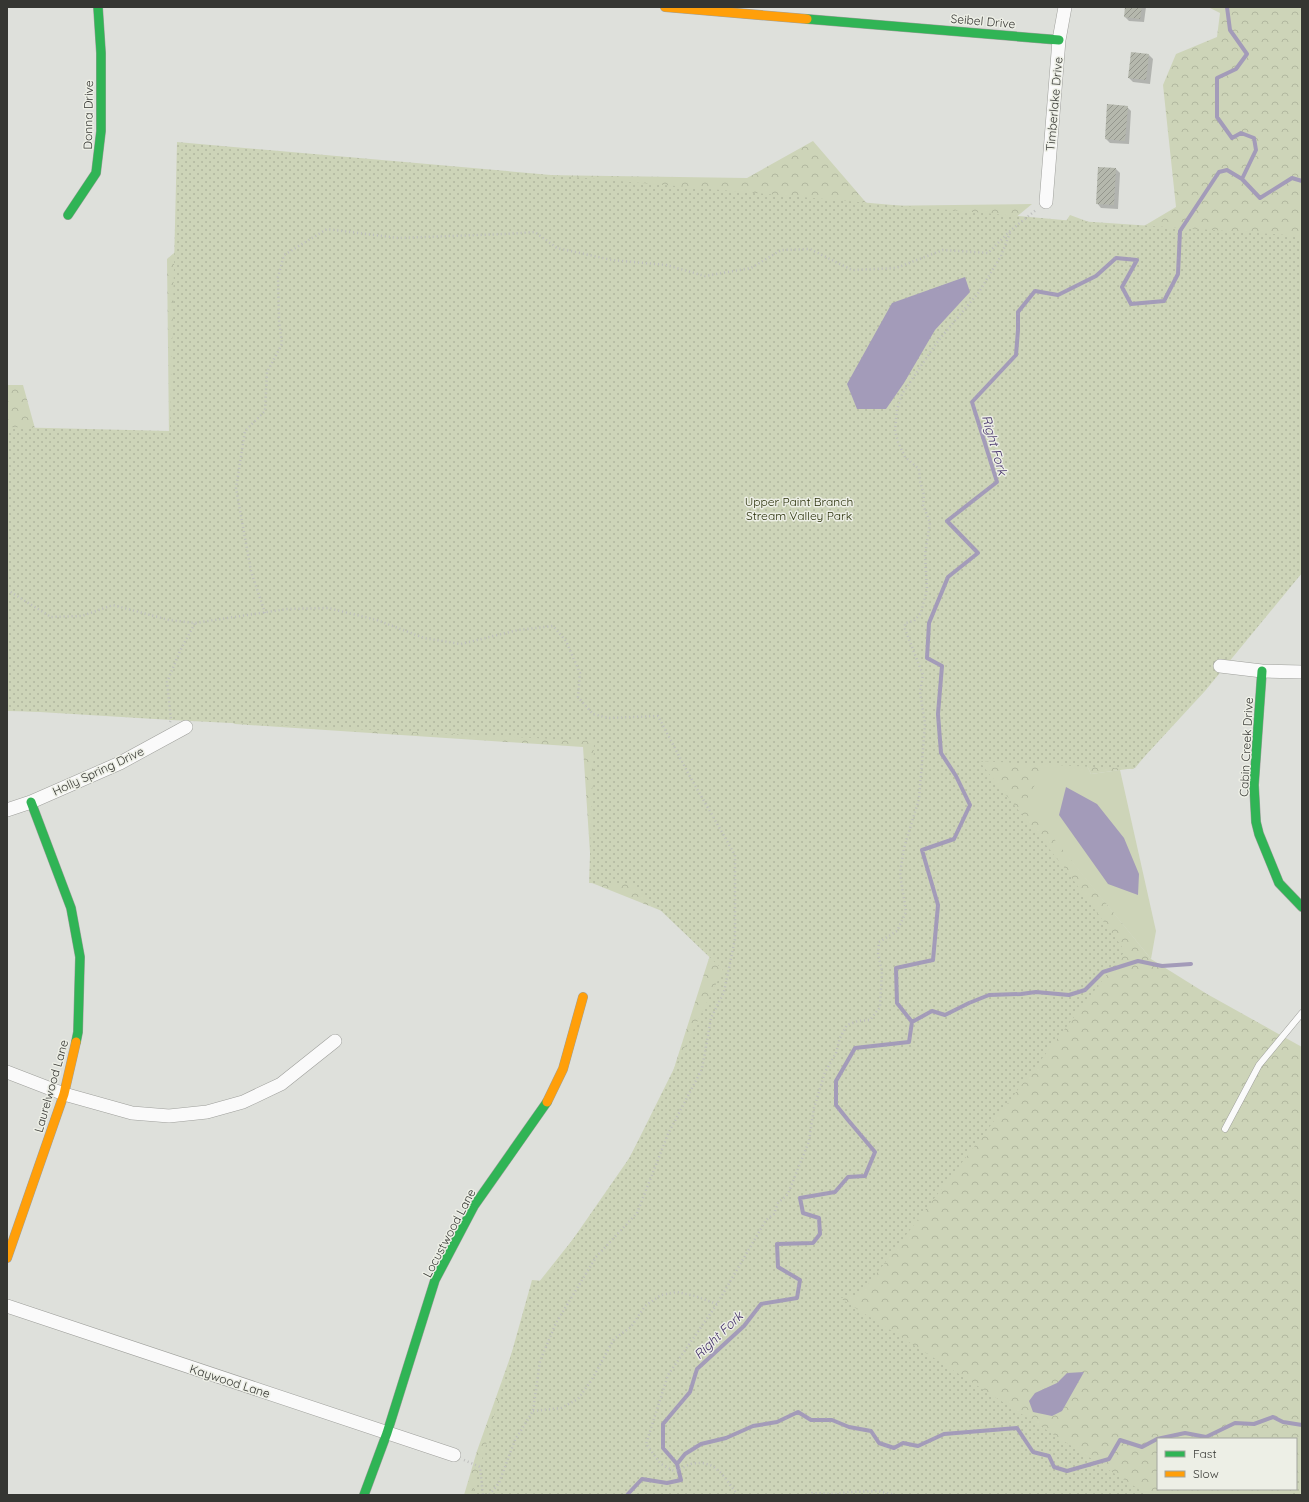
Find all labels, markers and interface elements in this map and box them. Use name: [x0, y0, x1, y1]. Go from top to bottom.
street label: Seibel Drive: [950, 11, 1016, 31]
street label: Timberlake Drive: [1042, 56, 1066, 152]
street label: Donna Drive: [80, 80, 96, 150]
water label: Right Fork: [979, 413, 1012, 478]
park label: Upper Paint Branch Stream Valley Park: [745, 494, 853, 523]
street label: Cabin Creek Drive: [1236, 697, 1256, 797]
street label: Holly Spring Drive: [50, 743, 146, 799]
street label: Laurelwood Lane: [31, 1038, 71, 1134]
street label: Locustwood Lane: [419, 1186, 479, 1280]
water label: Right Fork: [690, 1307, 747, 1362]
street label: Kaywood Lane: [188, 1361, 272, 1401]
legend: [1157, 1438, 1297, 1490]
text: Fast: [1193, 1446, 1217, 1461]
text: Slow: [1193, 1466, 1219, 1481]

